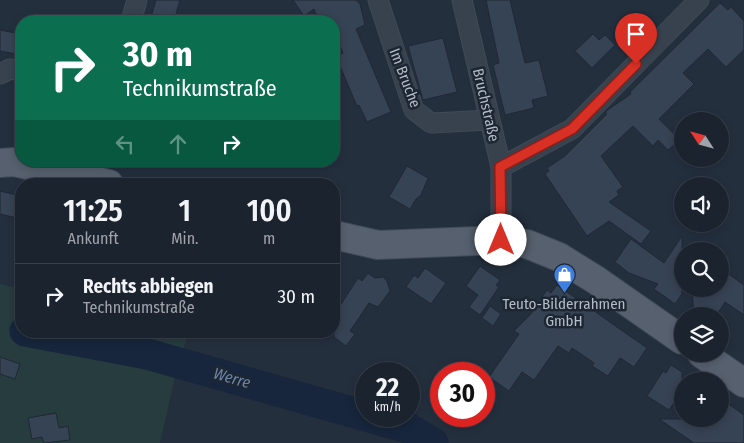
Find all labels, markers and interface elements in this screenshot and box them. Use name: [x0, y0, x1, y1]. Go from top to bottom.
pin: [615, 13, 657, 64]
icon: arrive: [622, 20, 650, 48]
text: 30 m: [123, 33, 193, 75]
icon: right: [40, 35, 105, 100]
street label: Im Bruche: [385, 46, 425, 110]
street label: Bruchstraße: [469, 67, 503, 143]
text: Technikumstraße: [123, 75, 277, 102]
north arrow: [674, 112, 729, 168]
map controls: [674, 112, 729, 427]
icon: left: [111, 130, 139, 158]
icon: ahead: [164, 130, 192, 158]
icon: right: [217, 130, 245, 158]
button: sound: [674, 177, 729, 232]
text: 11:25: [63, 193, 123, 229]
text: 1: [179, 193, 191, 229]
text: 100: [247, 193, 292, 229]
position arrow: [474, 213, 526, 265]
text: Ankunft: [68, 229, 119, 248]
text: Min.: [171, 229, 198, 248]
text: m: [263, 229, 275, 248]
button: search: [674, 242, 729, 297]
shop icon: Teuto-Bilderrahmen GmbH: [552, 263, 576, 294]
text: Rechts abbiegen: [83, 275, 213, 298]
icon: right: [40, 282, 68, 310]
text: 30 m: [277, 285, 315, 308]
place label: Teuto-Bilderrahmen GmbH: [503, 295, 625, 330]
text: Technikumstraße: [83, 298, 195, 317]
button: layers: [674, 307, 729, 362]
speed limit sign: 30: [430, 362, 495, 427]
water label: Werre: [211, 364, 253, 392]
button: +: [674, 372, 729, 427]
text: 22: [376, 373, 399, 403]
text: km/h: [374, 400, 401, 414]

